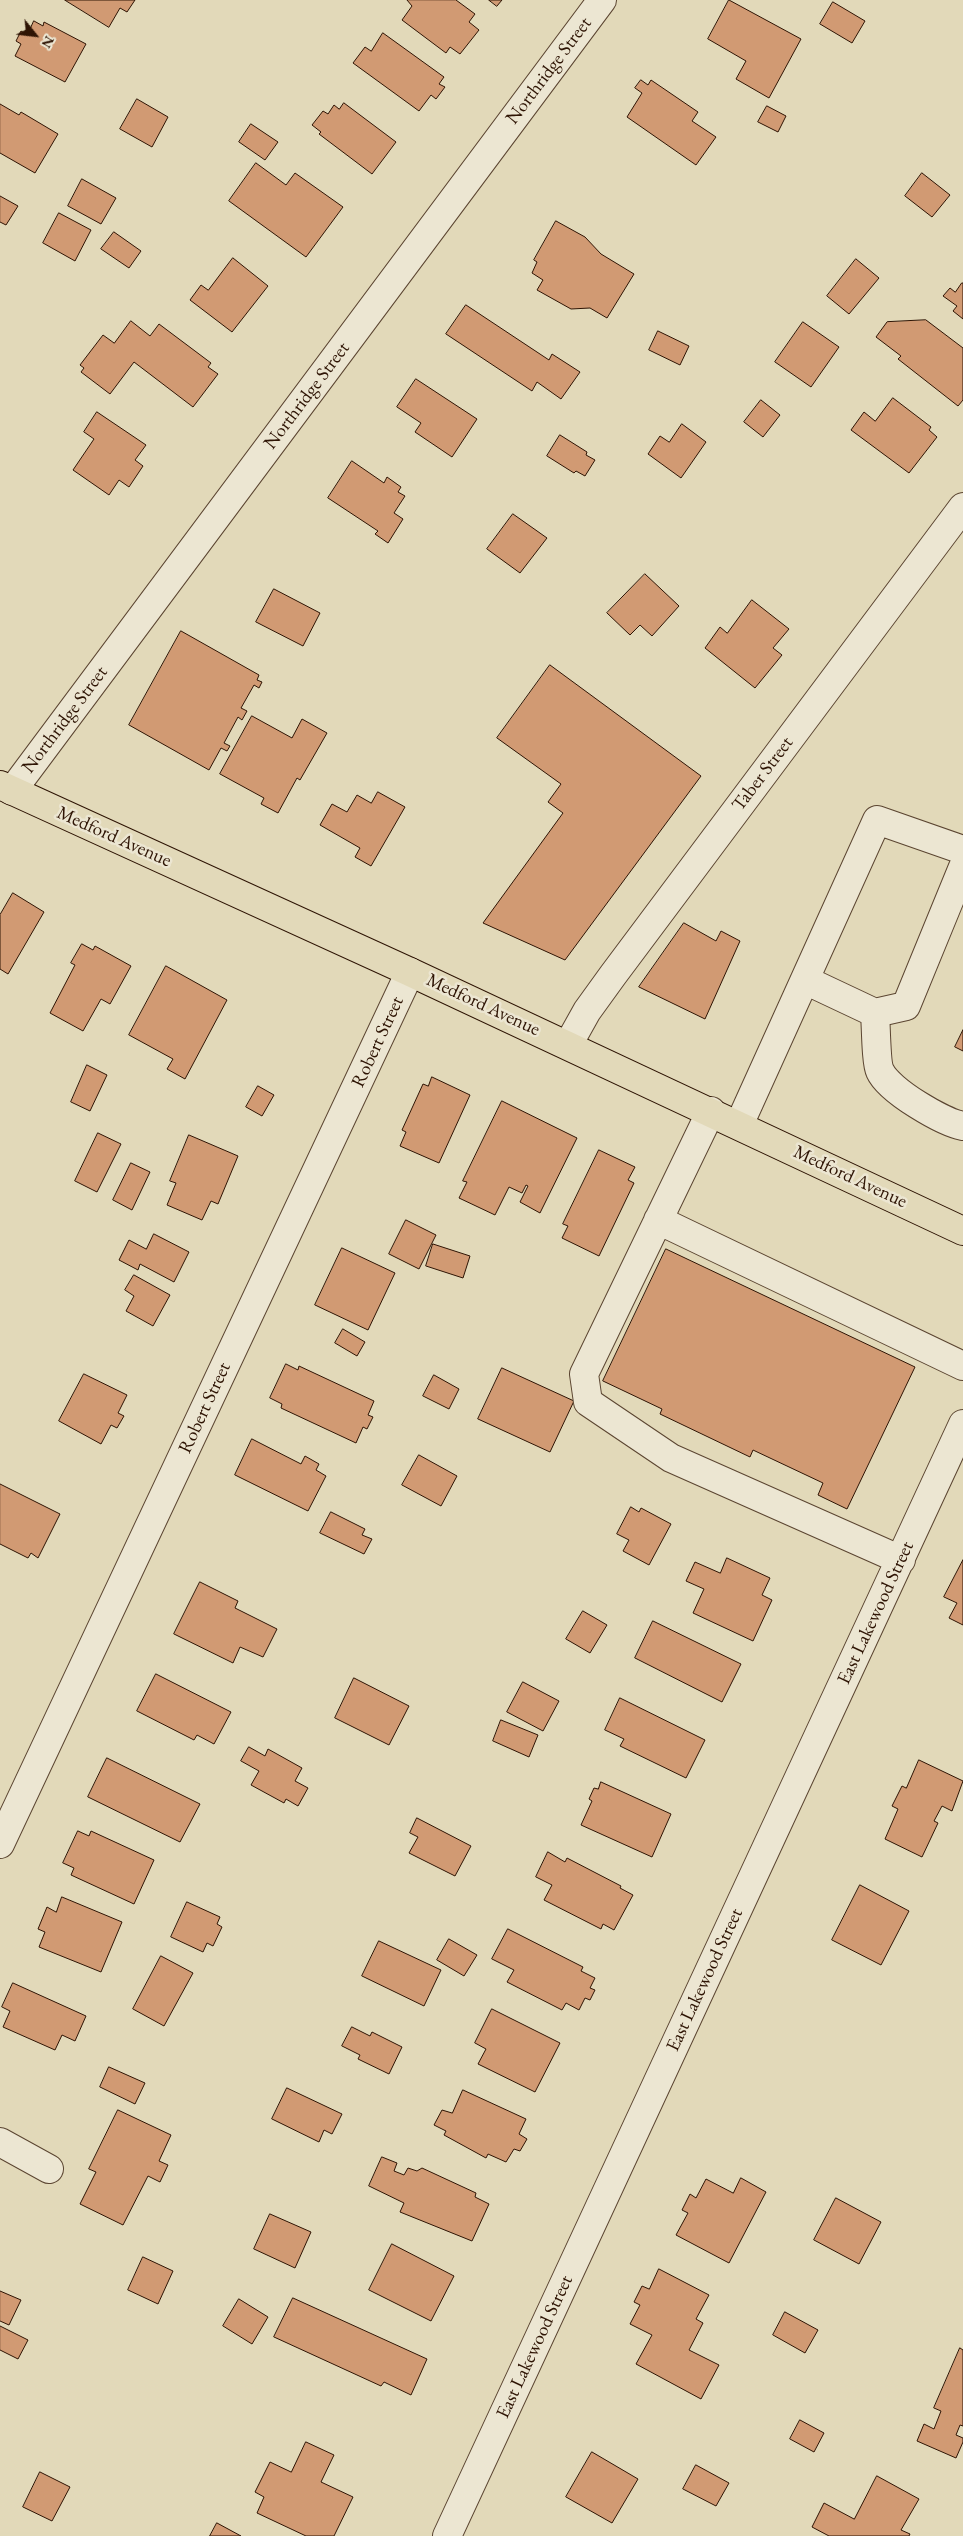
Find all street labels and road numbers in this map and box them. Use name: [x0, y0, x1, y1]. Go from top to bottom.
street label: Northridge Street: [501, 13, 597, 129]
street label: Northridge Street: [259, 338, 355, 454]
street label: Northridge Street: [17, 662, 113, 778]
street label: Taber Street: [728, 732, 798, 816]
street label: Medford Avenue: [53, 802, 175, 872]
street label: Medford Avenue: [423, 969, 543, 1041]
street label: Robert Street: [347, 993, 409, 1091]
street label: Medford Avenue: [790, 1141, 910, 1213]
street label: Robert Street: [174, 1359, 236, 1457]
street label: East Lakewood Street: [833, 1538, 919, 1688]
street label: East Lakewood Street: [662, 1905, 748, 2055]
street label: East Lakewood Street: [492, 2272, 578, 2422]

